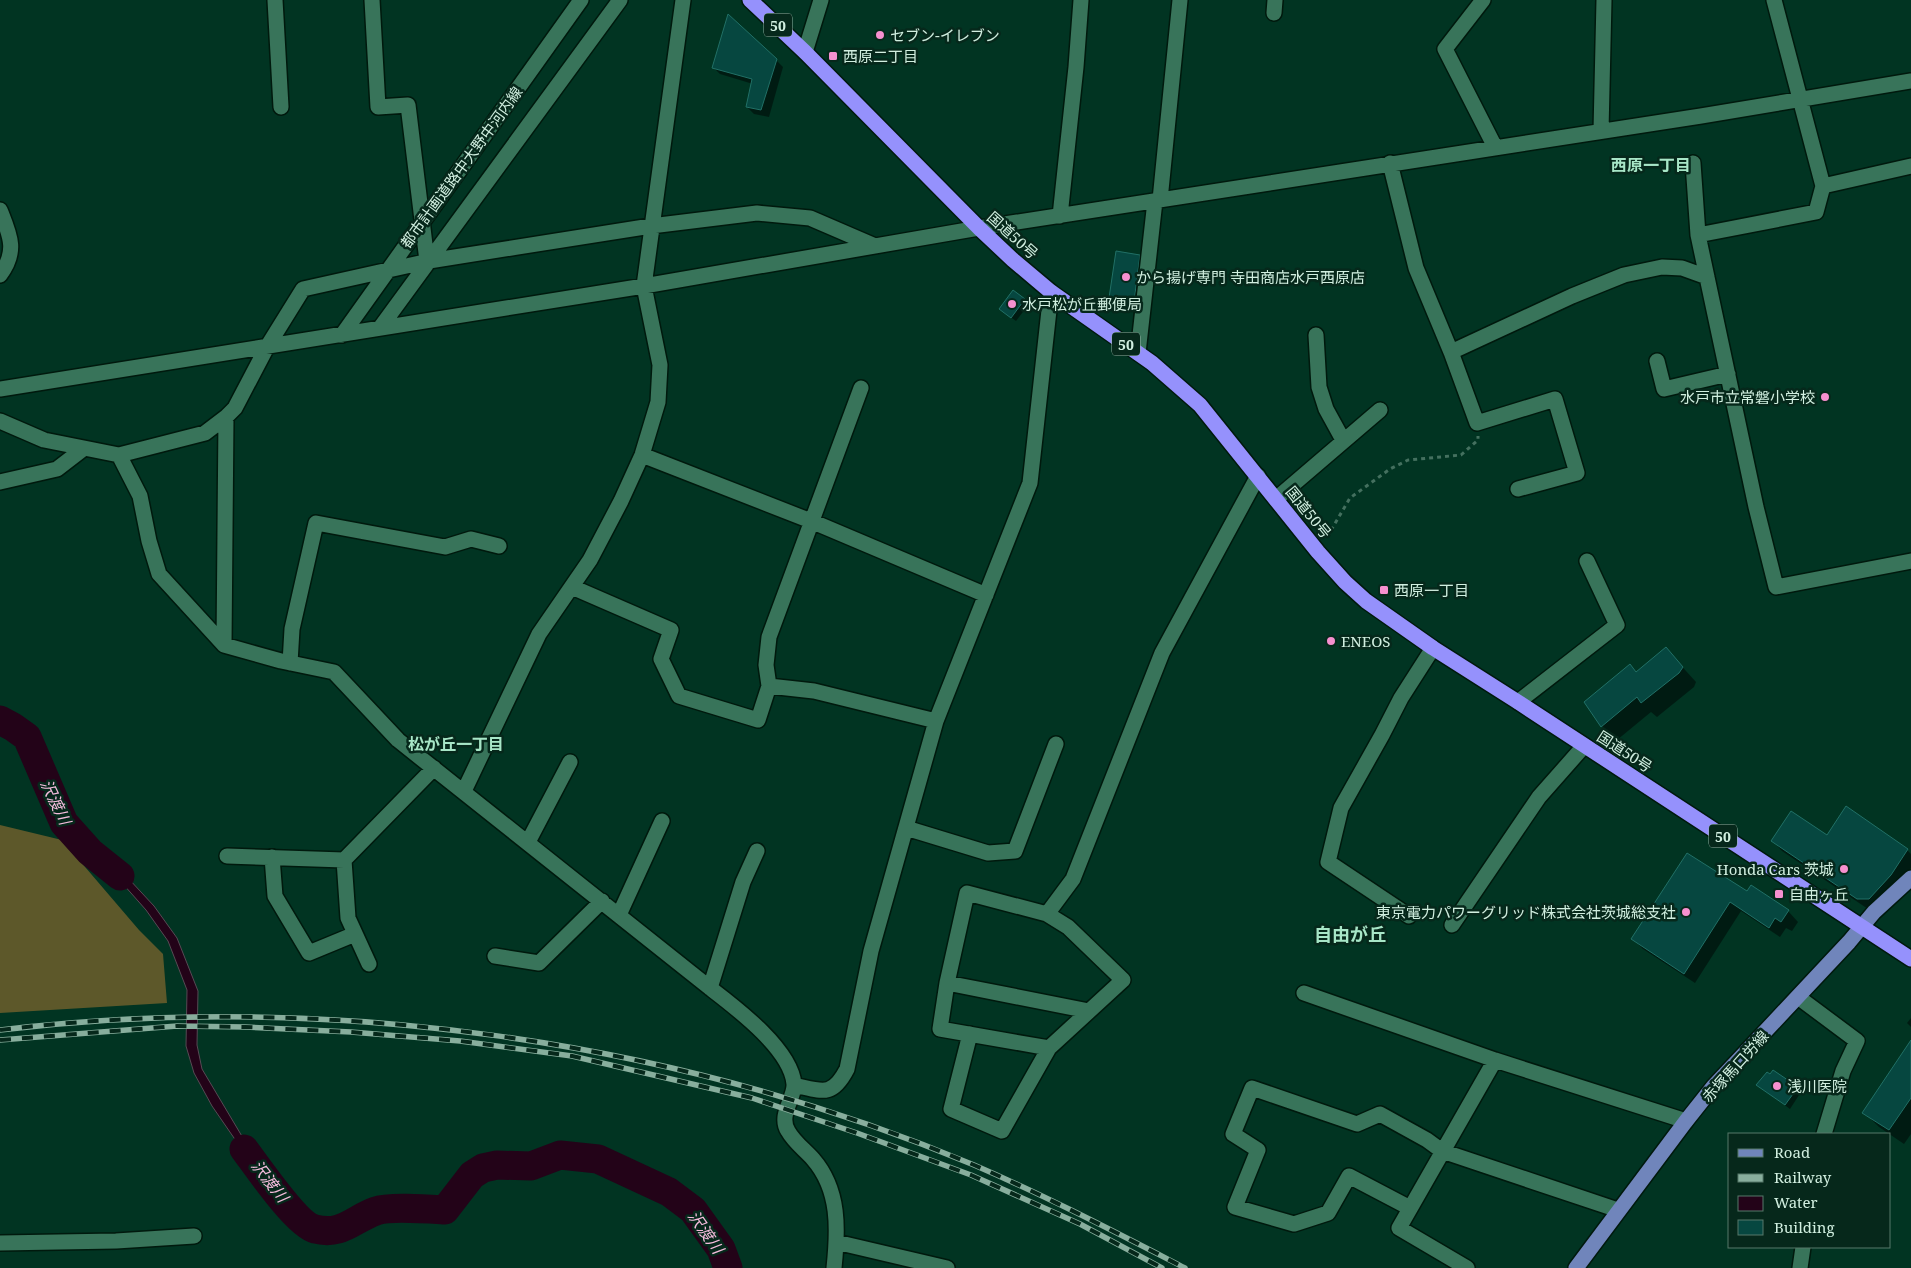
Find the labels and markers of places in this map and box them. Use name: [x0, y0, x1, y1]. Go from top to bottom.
place label: セブン-イレブン: [890, 25, 1000, 45]
marker: セブン-イレブン: [874, 29, 886, 41]
place label: 西原二丁目: [843, 46, 918, 66]
marker: 西原二丁目: [827, 50, 839, 62]
place label: から揚げ専門 寺田商店水戸西原店: [1136, 267, 1365, 287]
marker: から揚げ専門 寺田商店水戸西原店: [1120, 271, 1132, 283]
place label: 水戸松が丘郵便局: [1022, 294, 1142, 314]
marker: 水戸松が丘郵便局: [1006, 298, 1018, 310]
place label: 水戸市立常磐小学校: [1680, 387, 1815, 407]
marker: 水戸市立常磐小学校: [1819, 391, 1831, 403]
place label: 西原一丁目: [1394, 580, 1469, 600]
marker: 西原一丁目: [1378, 584, 1390, 596]
place label: ENEOS: [1341, 631, 1390, 651]
marker: ENEOS: [1325, 635, 1337, 647]
place label: Honda Cars 茨城: [1717, 859, 1834, 879]
marker: Honda Cars 茨城: [1838, 863, 1850, 875]
place label: 自由ヶ丘: [1789, 884, 1849, 904]
marker: 自由ヶ丘: [1773, 888, 1785, 900]
place label: 東京電力パワーグリッド株式会社茨城総支社: [1376, 902, 1676, 922]
marker: 東京電力パワーグリッド株式会社茨城総支社: [1680, 906, 1692, 918]
place label: 浅川医院: [1787, 1076, 1847, 1096]
marker: 浅川医院: [1771, 1080, 1783, 1092]

